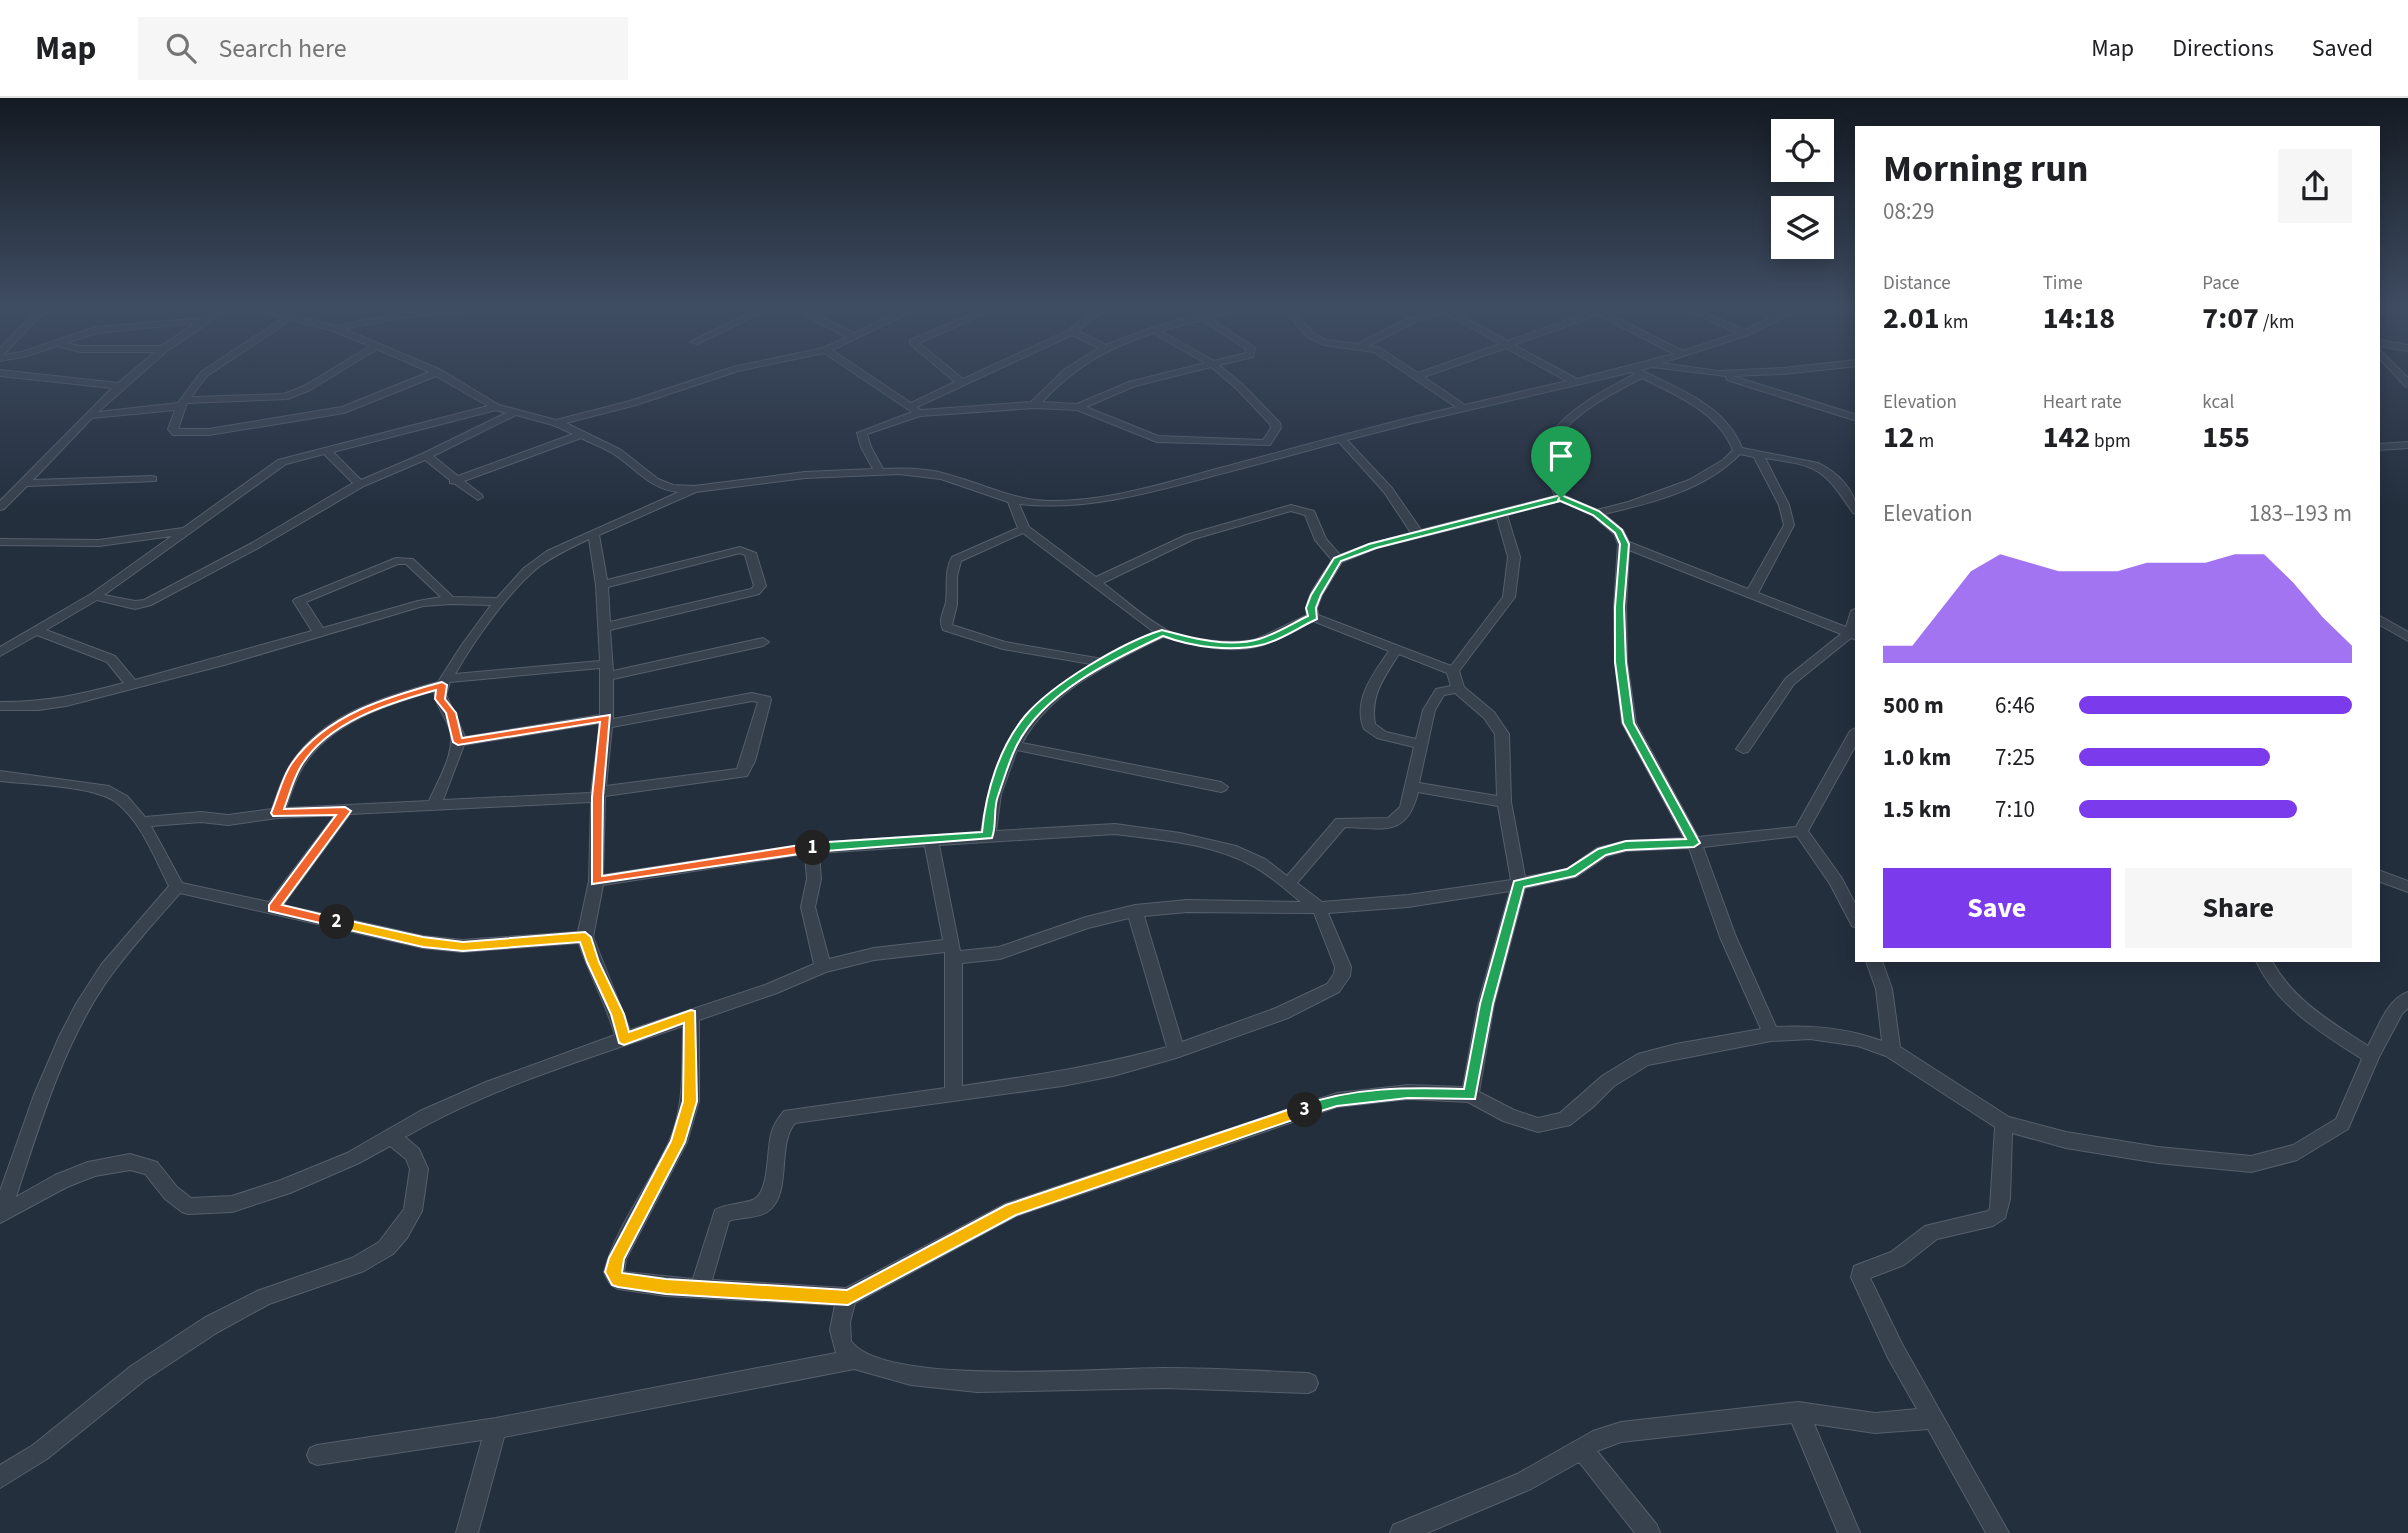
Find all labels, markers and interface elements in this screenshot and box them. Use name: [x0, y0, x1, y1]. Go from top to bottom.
search box: [138, 17, 628, 80]
text: Map: [35, 25, 96, 72]
icon: search: [162, 29, 200, 67]
text: Search here: [218, 30, 347, 67]
text: Map: [2091, 31, 2134, 66]
text: Directions: [2172, 31, 2274, 66]
text: Saved: [2312, 31, 2373, 66]
map controls: [1771, 119, 1834, 259]
button: locate: [1771, 119, 1834, 182]
text: Morning run: [1883, 142, 2088, 196]
button: share: [2278, 149, 2352, 223]
text: 08:29: [1883, 195, 1934, 228]
button: layers: [1771, 196, 1834, 259]
text: Distance: [1883, 270, 1951, 297]
text: Time: [2043, 270, 2083, 297]
text: Pace: [2202, 270, 2240, 297]
text: 2.01: [1883, 297, 1940, 340]
text: 14:18: [2043, 297, 2115, 340]
text: 7:07: [2202, 297, 2259, 340]
text: km: [1940, 309, 1969, 336]
text: /km: [2259, 309, 2294, 336]
text: Elevation: [1883, 389, 1957, 416]
text: Heart rate: [2043, 389, 2122, 416]
text: kcal: [2202, 389, 2234, 416]
text: 12: [1883, 416, 1915, 459]
text: 142: [2043, 416, 2090, 459]
text: 155: [2202, 416, 2250, 459]
pin: [1531, 426, 1591, 498]
text: m: [1915, 428, 1934, 455]
text: bpm: [2090, 428, 2131, 455]
icon: arrive: [1542, 437, 1580, 475]
text: Elevation: [1883, 497, 1973, 530]
text: 183–193 m: [2249, 497, 2352, 530]
text: 500 m: [1883, 689, 1944, 722]
text: 6:46: [1995, 689, 2035, 722]
text: 1.0 km: [1883, 741, 1951, 774]
text: 7:25: [1995, 741, 2035, 774]
text: 1.5 km: [1883, 793, 1951, 826]
text: 7:10: [1995, 793, 2035, 826]
pin: 1: [796, 830, 830, 866]
text: 1: [807, 834, 818, 861]
button: Save: [1883, 868, 2111, 948]
button: Share: [2125, 868, 2352, 948]
pin: 2: [320, 904, 354, 940]
text: 2: [331, 908, 342, 935]
pin: 3: [1288, 1093, 1322, 1128]
text: 3: [1299, 1096, 1310, 1123]

